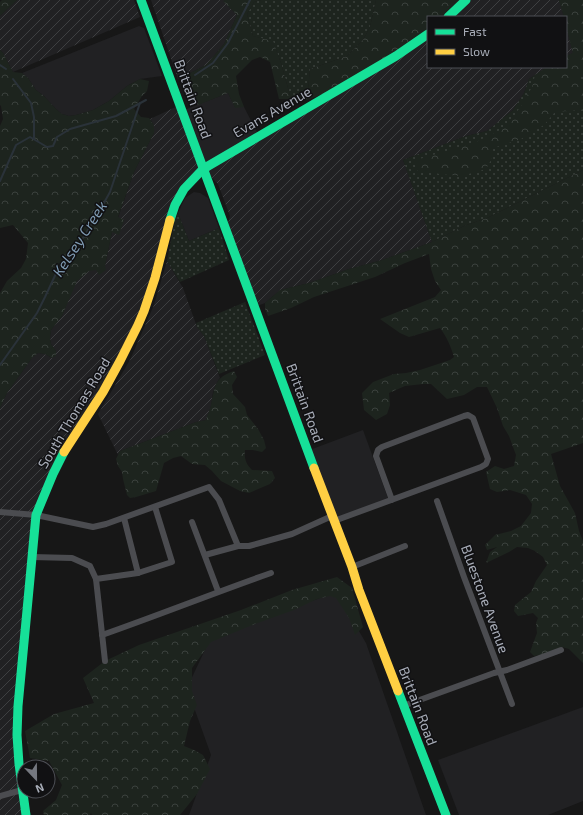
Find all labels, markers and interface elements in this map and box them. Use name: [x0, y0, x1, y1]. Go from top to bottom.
legend: [427, 16, 567, 68]
text: Fast: [463, 24, 487, 38]
text: Slow: [463, 44, 490, 58]
street label: Brittain Road: [171, 57, 216, 141]
street label: Evans Avenue: [229, 82, 314, 141]
water label: Kelsey Creek: [48, 197, 111, 280]
street label: South Thomas Road: [34, 354, 113, 471]
street label: Brittain Road: [283, 361, 328, 445]
street label: Bluestone Avenue: [458, 542, 513, 655]
street label: Brittain Road: [396, 664, 441, 748]
north arrow: [16, 759, 56, 799]
text: N: [34, 781, 46, 796]

